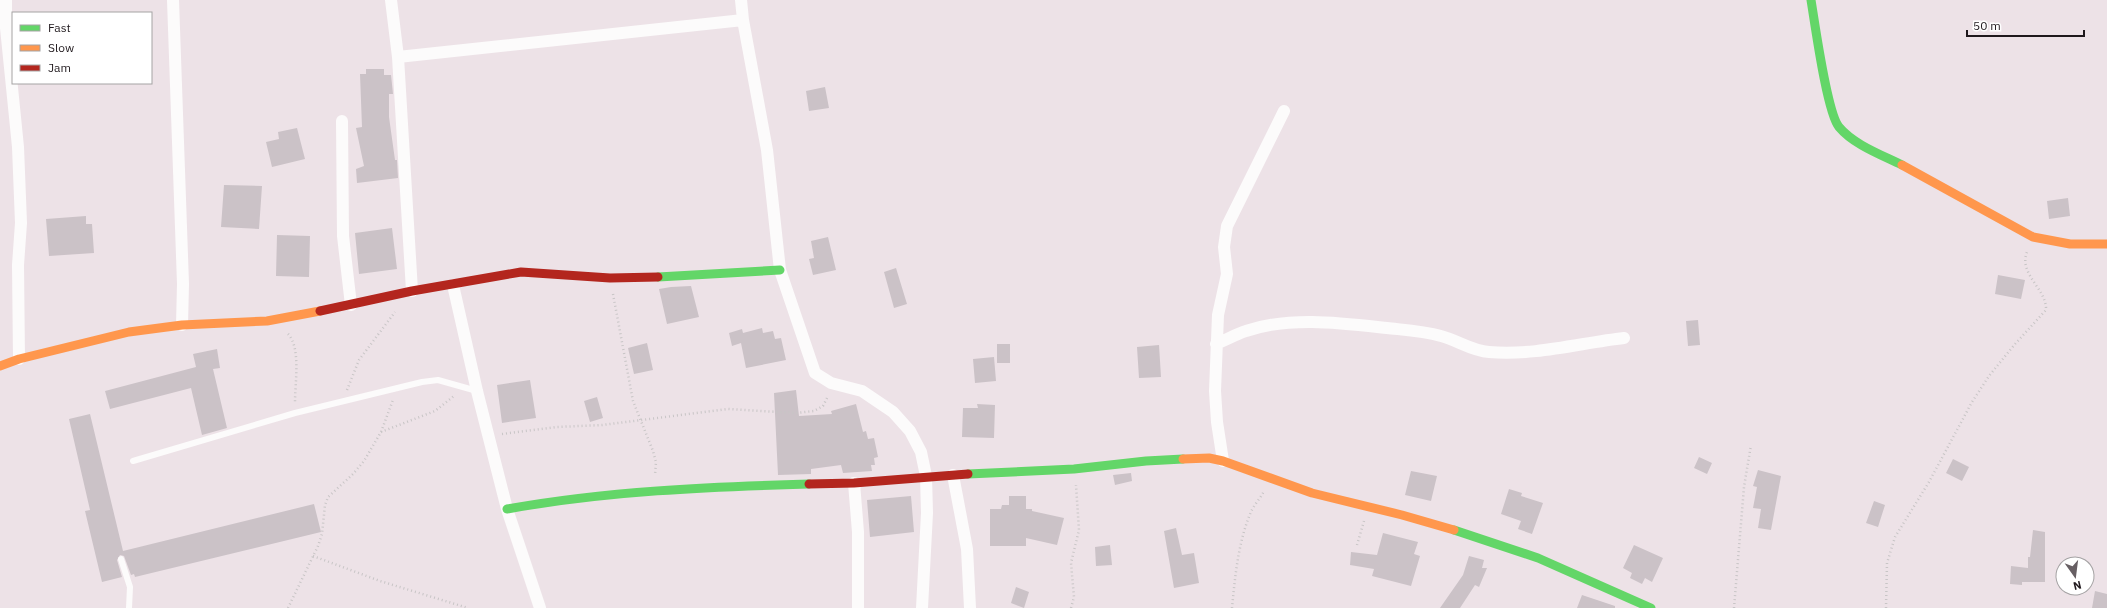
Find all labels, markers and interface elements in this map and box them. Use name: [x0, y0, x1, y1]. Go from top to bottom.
legend: [12, 12, 152, 84]
scale bar: [1967, 12, 2084, 38]
text: 50 m: [1973, 18, 2001, 33]
text: Fast: [48, 20, 71, 35]
text: Slow: [48, 40, 74, 55]
text: Jam: [48, 60, 71, 75]
north arrow: [2055, 556, 2095, 596]
text: N: [2072, 578, 2083, 593]

